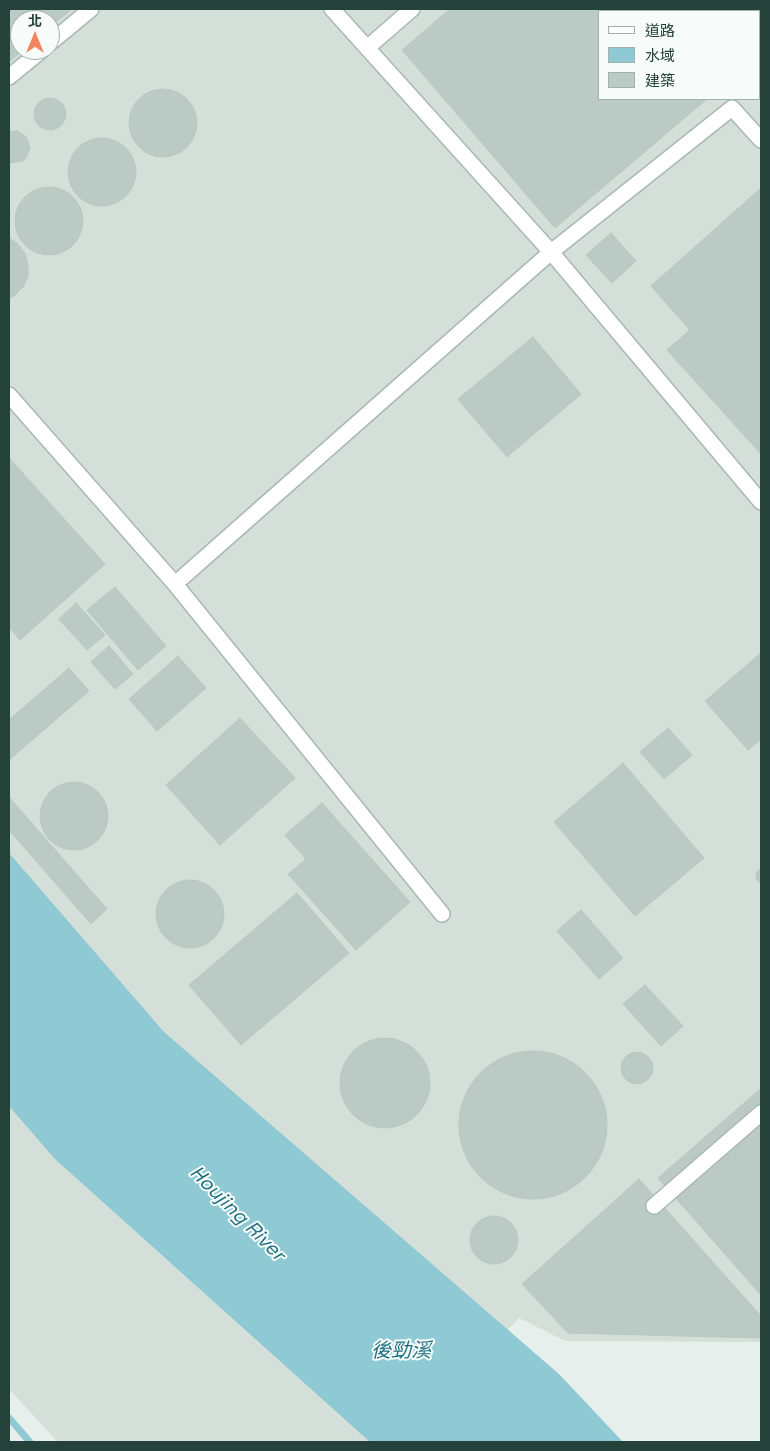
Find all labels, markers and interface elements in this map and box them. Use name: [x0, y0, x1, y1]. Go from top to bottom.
north arrow: [10, 10, 60, 60]
legend: [598, 10, 760, 100]
text: 北: [28, 12, 42, 30]
text: 道路: [645, 21, 675, 40]
text: 水域: [645, 46, 675, 65]
text: 建築: [645, 71, 675, 90]
water label: Houjing River: [184, 1161, 290, 1267]
water label: 後勁溪: [371, 1340, 431, 1364]

